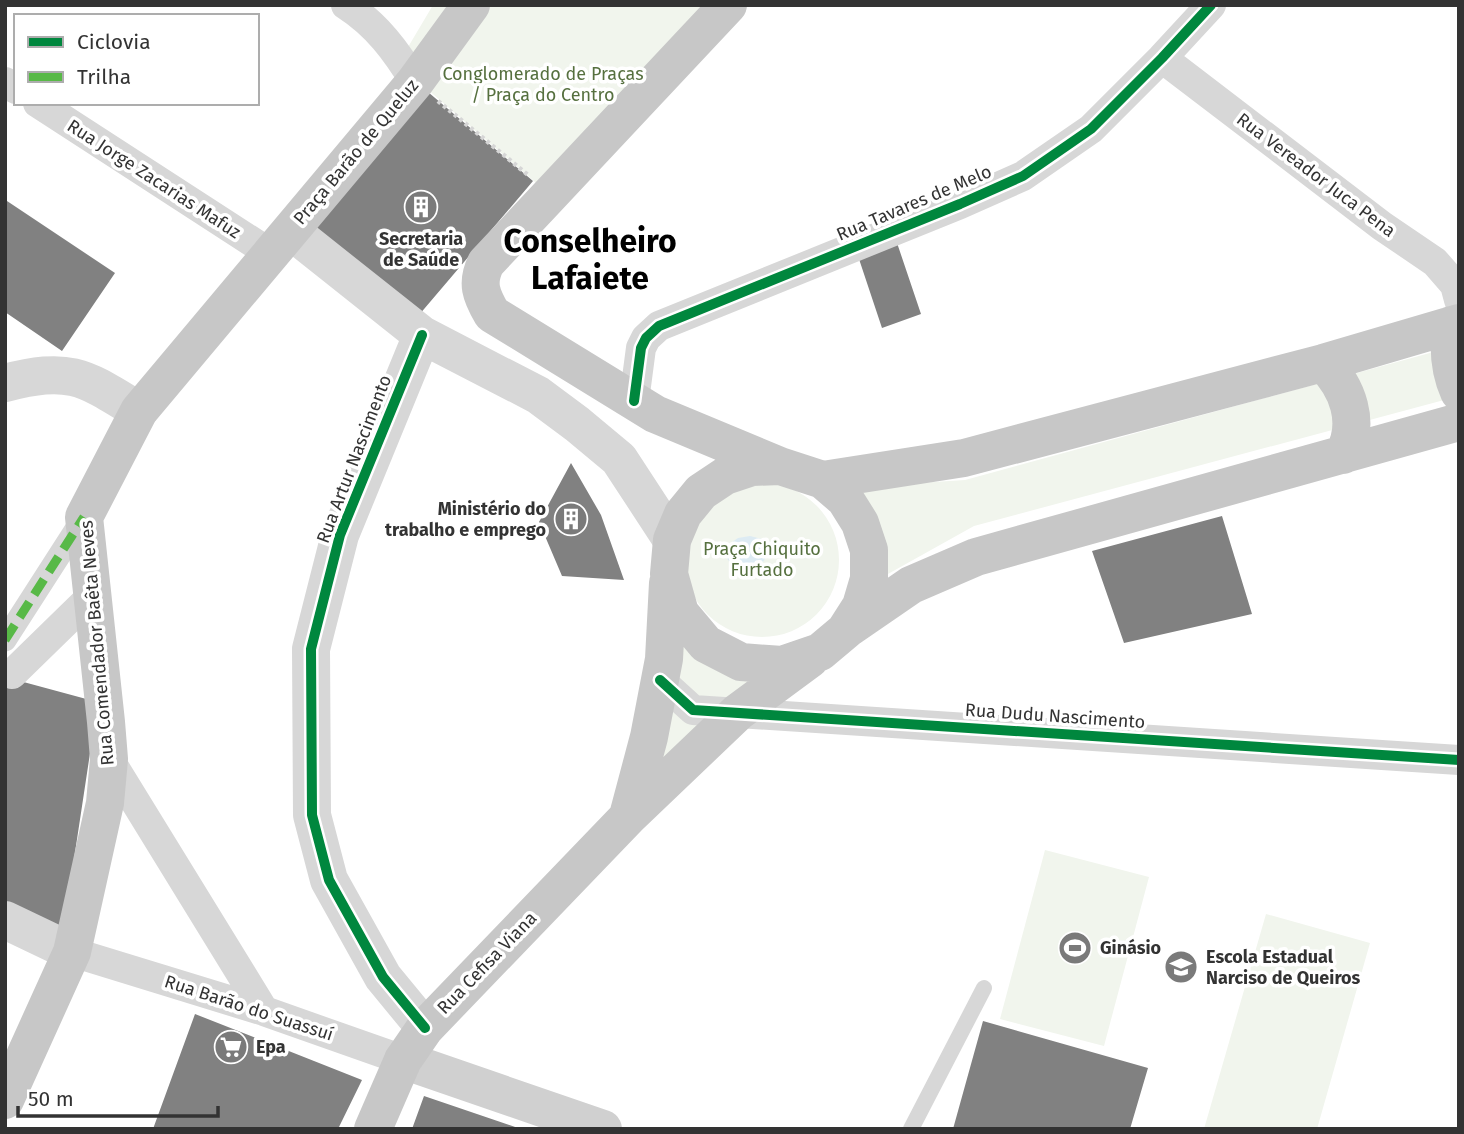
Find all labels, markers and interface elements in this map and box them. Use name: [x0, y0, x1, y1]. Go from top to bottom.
legend: [14, 14, 259, 105]
text: Ciclovia: [77, 29, 151, 55]
park label: Conglomerado de Praças / Praça do Centro: [442, 63, 644, 106]
text: Trilha: [77, 64, 131, 90]
street label: Praça Barão de Queluz: [289, 75, 423, 229]
street label: Rua Vereador Juca Pena: [1232, 108, 1400, 242]
street label: Rua Jorge Zacarias Mafuz: [63, 115, 245, 243]
street label: Rua Tavares de Melo: [833, 160, 995, 246]
building icon: Secretaria de Saúde: [402, 188, 440, 226]
district label: Conselheiro Lafaiete: [503, 222, 677, 297]
place label: Secretaria de Saúde: [379, 228, 463, 271]
street label: Rua Artur Nascimento: [312, 372, 396, 546]
place label: Ministério do trabalho e emprego: [385, 498, 546, 541]
building icon: Ministério do trabalho e emprego: [552, 500, 590, 538]
street label: Rua Comendador Baêta Neves: [75, 520, 119, 766]
park label: Praça Chiquito Furtado: [703, 538, 821, 581]
street label: Rua Dudu Nascimento: [964, 699, 1146, 733]
street label: Rua Cefisa Viana: [433, 907, 541, 1019]
sports icon: Ginásio: [1056, 929, 1094, 967]
place label: Ginásio: [1100, 937, 1161, 959]
place label: Escola Estadual Narciso de Queiros: [1206, 946, 1361, 989]
school or university icon: Escola Estadual Narciso de Queiros: [1162, 948, 1200, 986]
street label: Rua Barão do Suassuí: [162, 970, 336, 1046]
supermarket icon: Epa: [212, 1028, 250, 1066]
place label: Epa: [256, 1036, 286, 1058]
scale bar: [18, 1074, 217, 1118]
text: 50 m: [28, 1086, 74, 1112]

